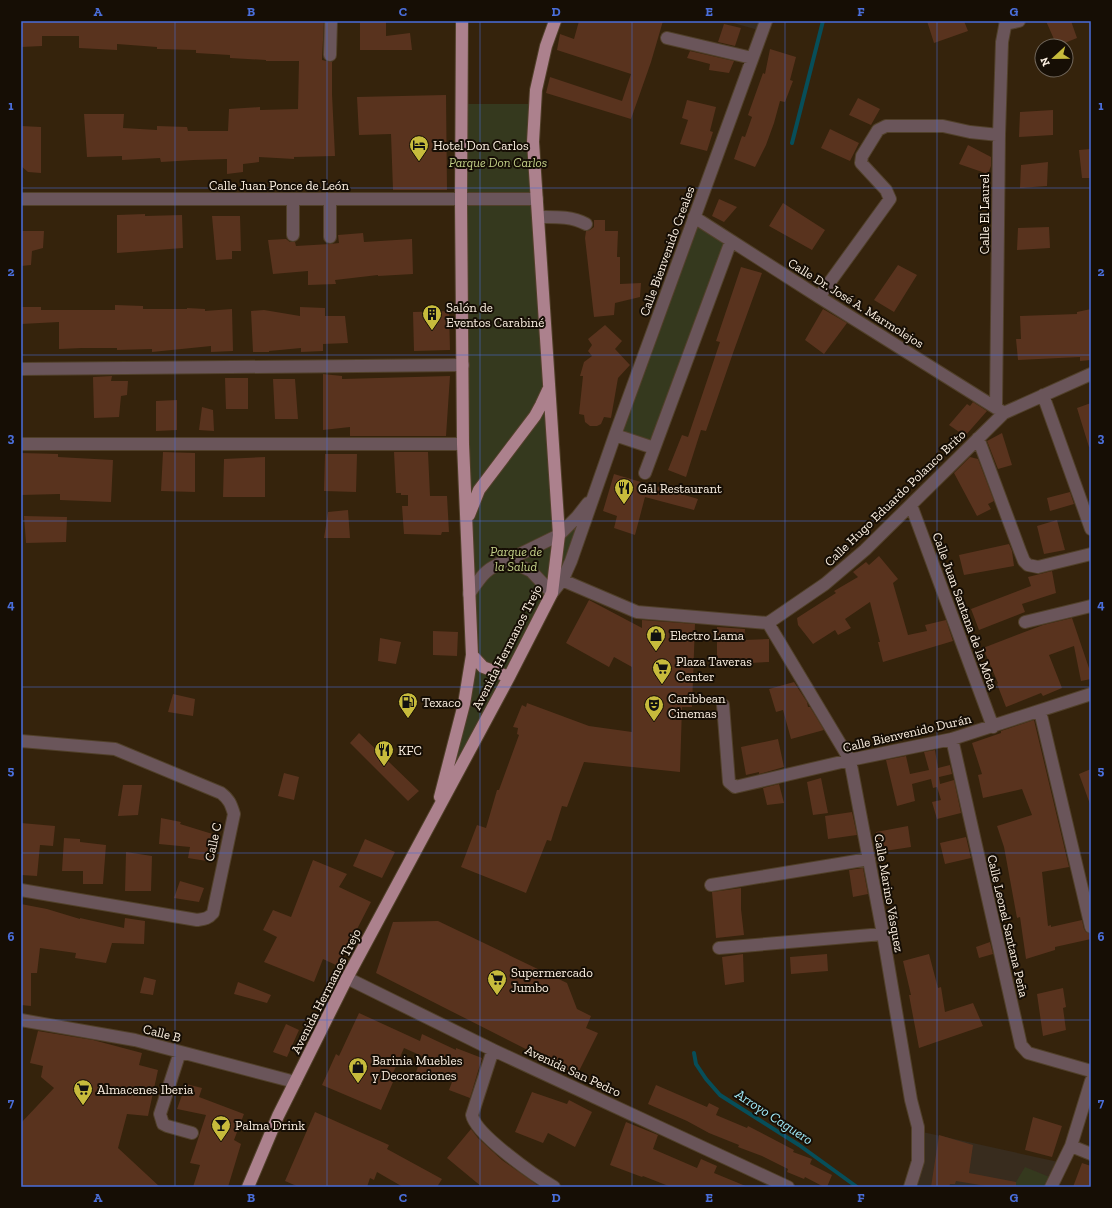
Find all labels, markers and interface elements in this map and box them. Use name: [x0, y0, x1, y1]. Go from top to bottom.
text: A: [94, 4, 103, 19]
text: B: [247, 4, 255, 19]
text: C: [399, 4, 407, 19]
text: D: [551, 4, 561, 19]
text: E: [705, 4, 713, 19]
text: F: [857, 4, 865, 19]
text: G: [1010, 4, 1019, 19]
north arrow: [1034, 38, 1074, 78]
text: N: [1037, 55, 1053, 68]
text: 1: [8, 98, 14, 113]
text: 1: [1098, 98, 1104, 113]
hotel icon: Hotel Don Carlos: [408, 134, 430, 162]
place label: Hotel Don Carlos: [433, 138, 529, 153]
park label: Parque Don Carlos: [449, 155, 547, 170]
street label: Calle El Laurel: [977, 173, 992, 254]
street label: Calle Juan Ponce de León: [209, 178, 350, 193]
street label: Calle Bienvenido Creales: [636, 184, 698, 318]
street label: Calle Dr. José A. Marmolejos: [785, 255, 927, 352]
text: 2: [8, 264, 15, 279]
text: 2: [1098, 264, 1105, 279]
place label: Salón de Eventos Carabiné: [446, 300, 544, 330]
building icon: Salón de Eventos Carabiné: [421, 303, 443, 331]
street label: Calle Hugo Eduardo Polanco Brito: [821, 426, 969, 569]
text: 3: [8, 430, 15, 445]
text: 3: [1098, 430, 1105, 445]
restaurant icon: Gål Restaurant: [613, 477, 635, 505]
place label: Gål Restaurant: [638, 481, 722, 496]
street label: Calle Juan Santana de la Mota: [930, 530, 1001, 692]
park label: Parque de la Salud: [490, 544, 542, 574]
street label: Avenida Hermanos Trejo: [469, 582, 546, 712]
text: 4: [7, 597, 15, 612]
text: 4: [1097, 597, 1105, 612]
shop icon: Electro Lama: [645, 624, 667, 652]
place label: Electro Lama: [670, 628, 745, 643]
place label: Plaza Taveras Center: [676, 654, 752, 684]
supermarket icon: Plaza Taveras Center: [651, 657, 673, 685]
fuel station icon: Texaco: [397, 691, 419, 719]
place label: Caribbean Cinemas: [668, 691, 726, 721]
theatre icon: Caribbean Cinemas: [643, 694, 665, 722]
place label: Texaco: [422, 695, 461, 710]
street label: Calle Bienvenido Durán: [841, 711, 973, 755]
restaurant icon: KFC: [373, 739, 395, 767]
place label: KFC: [398, 743, 422, 758]
text: 5: [8, 763, 15, 778]
text: 5: [1098, 763, 1105, 778]
street label: Calle C: [202, 821, 224, 863]
street label: Calle Marino Vásquez: [871, 833, 907, 953]
street label: Calle Leonel Santana Peña: [984, 853, 1032, 999]
street label: Avenida Hermanos Trejo: [288, 926, 365, 1056]
text: 6: [8, 929, 15, 944]
text: 6: [1098, 929, 1105, 944]
place label: Supermercado Jumbo: [511, 965, 593, 995]
supermarket icon: Supermercado Jumbo: [486, 968, 508, 996]
street label: Calle B: [141, 1021, 183, 1045]
street label: Avenida San Pedro: [523, 1042, 624, 1100]
place label: Barinia Muebles y Decoraciones: [372, 1053, 463, 1083]
shop icon: Barinia Muebles y Decoraciones: [347, 1056, 369, 1084]
supermarket icon: Almacenes Iberia: [72, 1078, 94, 1106]
place label: Almacenes Iberia: [97, 1082, 194, 1097]
water label: Arroyo Caguero: [731, 1085, 816, 1149]
text: 7: [8, 1095, 15, 1110]
text: 7: [1098, 1095, 1105, 1110]
bar icon: Palma Drink: [210, 1114, 232, 1142]
place label: Palma Drink: [235, 1118, 305, 1133]
text: A: [94, 1190, 103, 1205]
text: B: [247, 1190, 255, 1205]
text: C: [399, 1190, 407, 1205]
text: D: [551, 1190, 561, 1205]
text: E: [705, 1190, 713, 1205]
text: F: [857, 1190, 865, 1205]
text: G: [1010, 1190, 1019, 1205]

